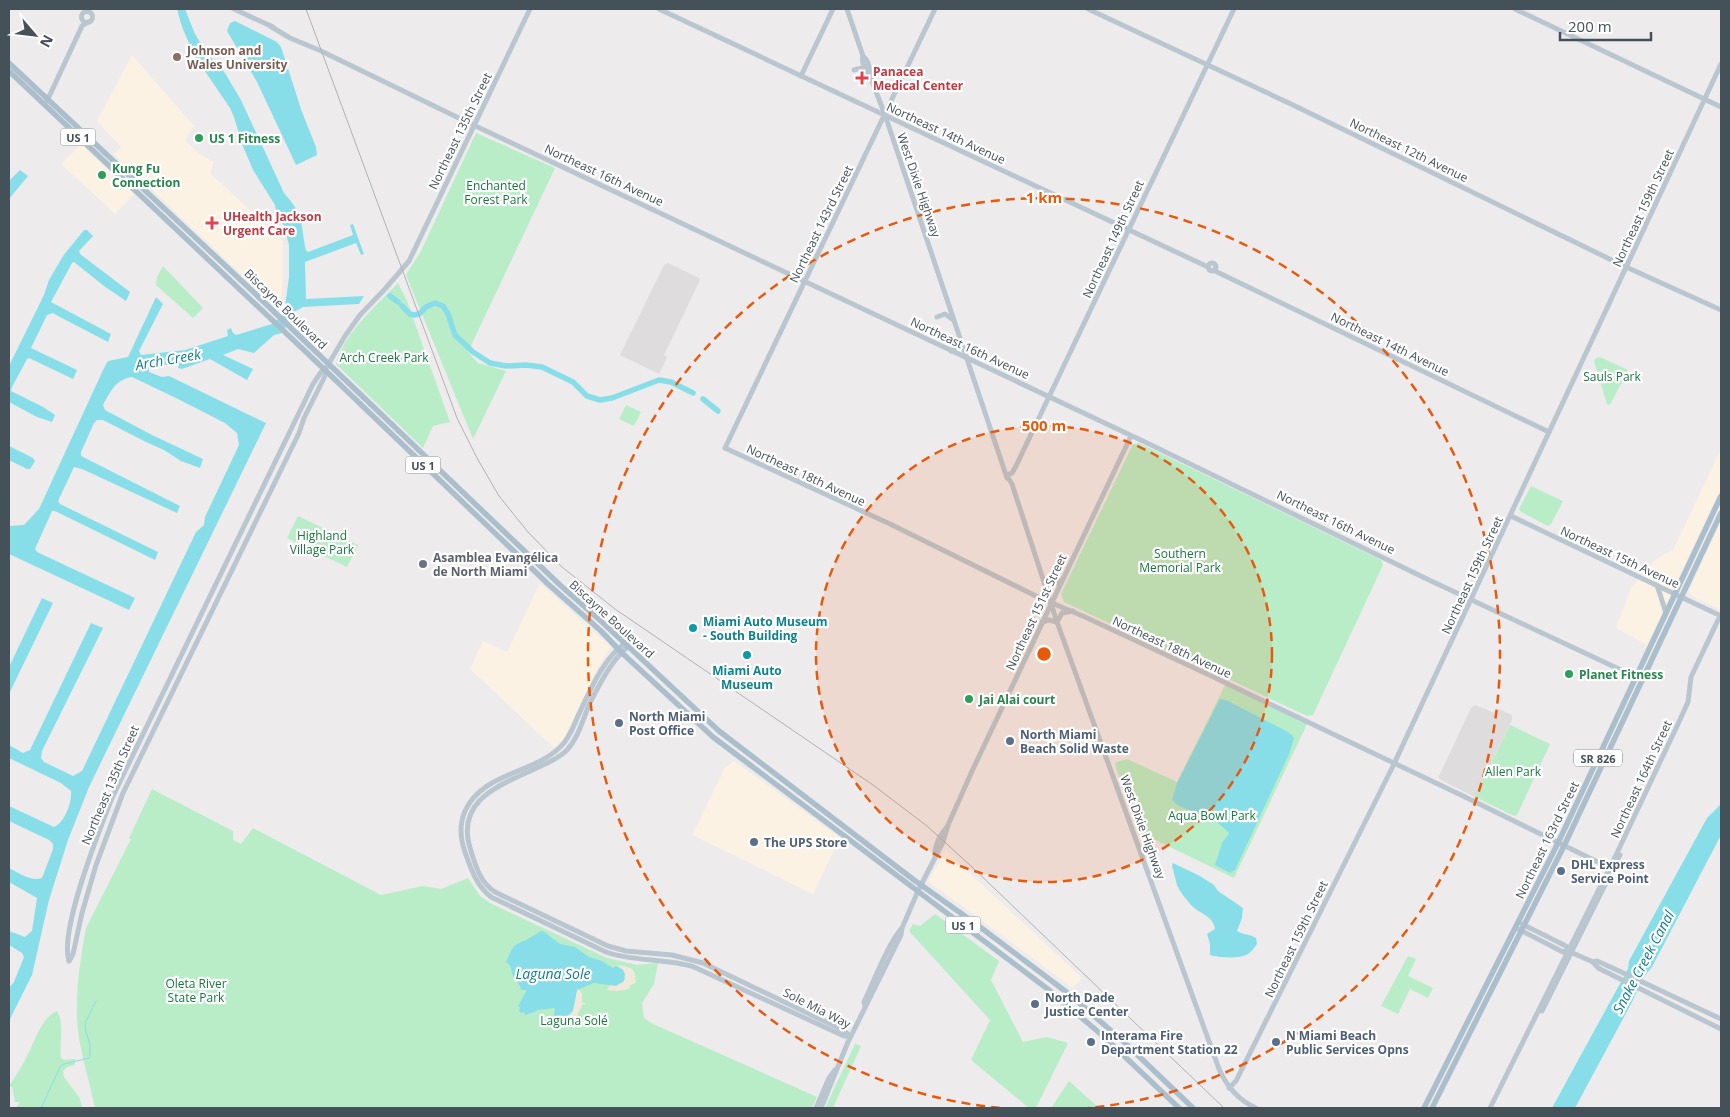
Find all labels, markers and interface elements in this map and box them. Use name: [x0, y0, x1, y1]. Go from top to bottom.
north arrow: [10, 10, 60, 60]
scale bar: [1560, 10, 1651, 42]
text: 200 m: [1568, 16, 1612, 36]
text: N: [36, 32, 58, 51]
place label: Johnson and Wales University: [186, 42, 288, 73]
marker: Johnson and Wales University: [171, 51, 183, 63]
place label: Panacea Medical Center: [873, 63, 964, 94]
street label: Northeast 135th Street: [424, 70, 496, 192]
marker: Panacea Medical Center: [855, 71, 869, 85]
street label: Northeast 14th Avenue: [884, 98, 1009, 168]
street label: Northeast 12th Avenue: [1347, 114, 1471, 186]
road number: US 1: [60, 128, 96, 146]
place label: US 1 Fitness: [209, 130, 280, 147]
street label: West Dixie Highway: [893, 130, 945, 240]
marker: US 1 Fitness: [193, 132, 205, 144]
street label: Northeast 16th Avenue: [542, 140, 667, 210]
street label: Northeast 159th Street: [1608, 146, 1678, 270]
place label: Kung Fu Connection: [112, 160, 180, 191]
street label: Northeast 143rd Street: [785, 162, 857, 286]
marker: Kung Fu Connection: [96, 169, 108, 181]
park label: Enchanted Forest Park: [464, 177, 528, 208]
street label: Northeast 149th Street: [1078, 177, 1148, 301]
text: 1 km: [1026, 187, 1062, 207]
place label: UHealth Jackson Urgent Care: [223, 208, 322, 239]
marker: UHealth Jackson Urgent Care: [205, 216, 219, 230]
street label: Biscayne Boulevard: [241, 265, 331, 353]
street label: Northeast 14th Avenue: [1328, 308, 1452, 380]
street label: Northeast 16th Avenue: [908, 313, 1033, 383]
water label: Arch Creek: [133, 344, 203, 374]
park label: Arch Creek Park: [339, 349, 429, 366]
park label: Sauls Park: [1583, 368, 1641, 385]
text: 500 m: [1022, 415, 1066, 435]
street label: Northeast 18th Avenue: [744, 440, 869, 510]
road number: US 1: [406, 456, 440, 474]
street label: Northeast 16th Avenue: [1274, 486, 1398, 558]
street label: Northeast 159th Street: [1437, 513, 1507, 637]
street label: Northeast 15th Avenue: [1558, 522, 1683, 592]
park label: Highland Village Park: [290, 527, 355, 558]
park label: Southern Memorial Park: [1139, 545, 1222, 576]
place label: Asamblea Evangélica de North Miami: [433, 549, 558, 580]
street label: Northeast 151st Street: [1002, 551, 1070, 673]
marker: Asamblea Evangélica de North Miami: [417, 558, 429, 570]
street label: Biscayne Boulevard: [566, 576, 658, 662]
street label: Northeast 18th Avenue: [1110, 612, 1235, 682]
place label: Miami Auto Museum - South Building: [703, 613, 828, 644]
marker: Miami Auto Museum - South Building: [687, 622, 699, 634]
centre of rings: [1035, 645, 1053, 663]
marker: Miami Auto Museum: [741, 649, 753, 661]
place label: Miami Auto Museum: [712, 662, 782, 693]
place label: Planet Fitness: [1579, 666, 1663, 683]
marker: Planet Fitness: [1563, 668, 1575, 680]
place label: Jai Alai court: [978, 691, 1055, 708]
marker: Jai Alai court: [963, 693, 975, 705]
place label: North Miami Post Office: [629, 708, 706, 739]
marker: North Miami Post Office: [613, 717, 625, 729]
street label: Northeast 164th Street: [1606, 717, 1676, 841]
street label: Northeast 135th Street: [77, 723, 143, 847]
place label: North Miami Beach Solid Waste: [1020, 726, 1129, 757]
marker: North Miami Beach Solid Waste: [1004, 735, 1016, 747]
road number: SR 826: [1574, 750, 1622, 766]
park label: Allen Park: [1485, 763, 1542, 780]
street label: West Dixie Highway: [1116, 773, 1170, 882]
street label: Northeast 163rd Street: [1511, 778, 1583, 902]
park label: Aqua Bowl Park: [1168, 807, 1256, 824]
place label: The UPS Store: [764, 834, 847, 851]
marker: The UPS Store: [748, 836, 760, 848]
place label: DHL Express Service Point: [1571, 856, 1649, 887]
marker: DHL Express Service Point: [1555, 865, 1567, 877]
street label: Northeast 159th Street: [1260, 878, 1332, 1000]
water label: Snake Creek Canal: [1608, 907, 1678, 1017]
road number: US 1: [946, 916, 980, 934]
water label: Laguna Sole: [515, 964, 591, 983]
park label: Oleta River State Park: [165, 975, 227, 1006]
street label: Sole Mia Way: [780, 984, 855, 1033]
place label: North Dade Justice Center: [1044, 989, 1129, 1020]
marker: North Dade Justice Center: [1029, 998, 1041, 1010]
park label: Laguna Solé: [540, 1012, 608, 1029]
place label: Interama Fire Department Station 22: [1101, 1027, 1238, 1058]
place label: N Miami Beach Public Services Opns: [1286, 1027, 1409, 1058]
marker: Interama Fire Department Station 22: [1085, 1036, 1097, 1048]
marker: N Miami Beach Public Services Opns: [1270, 1036, 1282, 1048]

